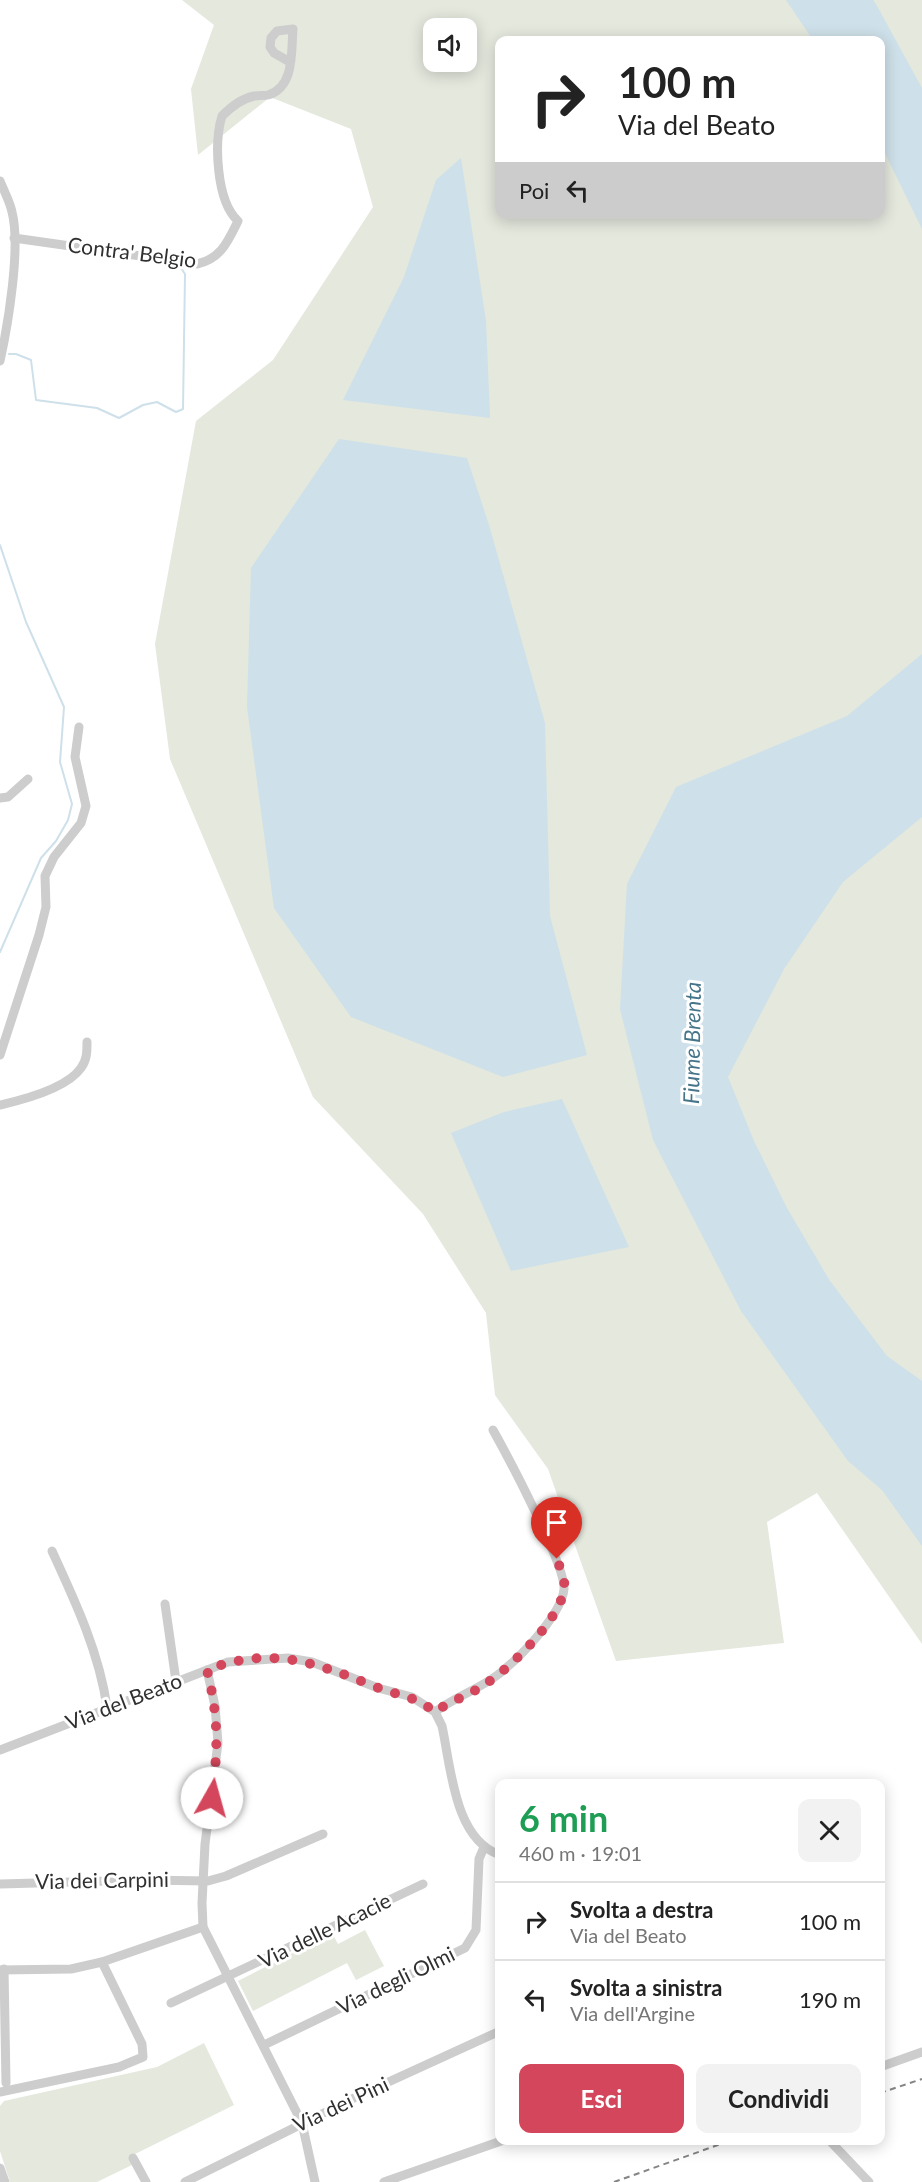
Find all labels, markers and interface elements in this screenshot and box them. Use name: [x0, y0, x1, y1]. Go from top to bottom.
map controls: [423, 18, 477, 72]
button: sound: [423, 18, 477, 72]
text: 100 m: [618, 57, 736, 107]
icon: right: [519, 60, 597, 138]
text: Via del Beato: [618, 108, 775, 141]
icon: left: [561, 174, 594, 207]
text: Poi: [519, 177, 549, 204]
street label: Contra' Belgio: [66, 231, 198, 272]
water label: Fiume Brenta: [677, 982, 706, 1104]
pin: [531, 1497, 582, 1559]
icon: arrive: [540, 1506, 573, 1539]
street label: Via del Beato: [62, 1667, 185, 1734]
position arrow: [180, 1766, 244, 1830]
text: 6 min: [519, 1796, 608, 1840]
button: close: [798, 1799, 861, 1862]
text: 460 m · 19:01: [519, 1841, 642, 1865]
street label: Via dei Carpini: [35, 1866, 169, 1893]
street label: Via delle Acacie: [254, 1887, 395, 1972]
text: Svolta a destra: [570, 1896, 713, 1923]
icon: right: [519, 1905, 552, 1938]
text: 100 m: [799, 1908, 861, 1935]
text: Via del Beato: [570, 1923, 687, 1947]
street label: Via degli Olmi: [332, 1940, 458, 2019]
text: Svolta a sinistra: [570, 1974, 722, 2001]
icon: left: [519, 1983, 552, 2016]
text: 190 m: [799, 1986, 861, 2013]
text: Via dell'Argine: [570, 2001, 695, 2025]
button: Esci: [519, 2064, 684, 2133]
button: Condividi: [696, 2064, 861, 2133]
street label: Via dei Pini: [289, 2071, 392, 2137]

